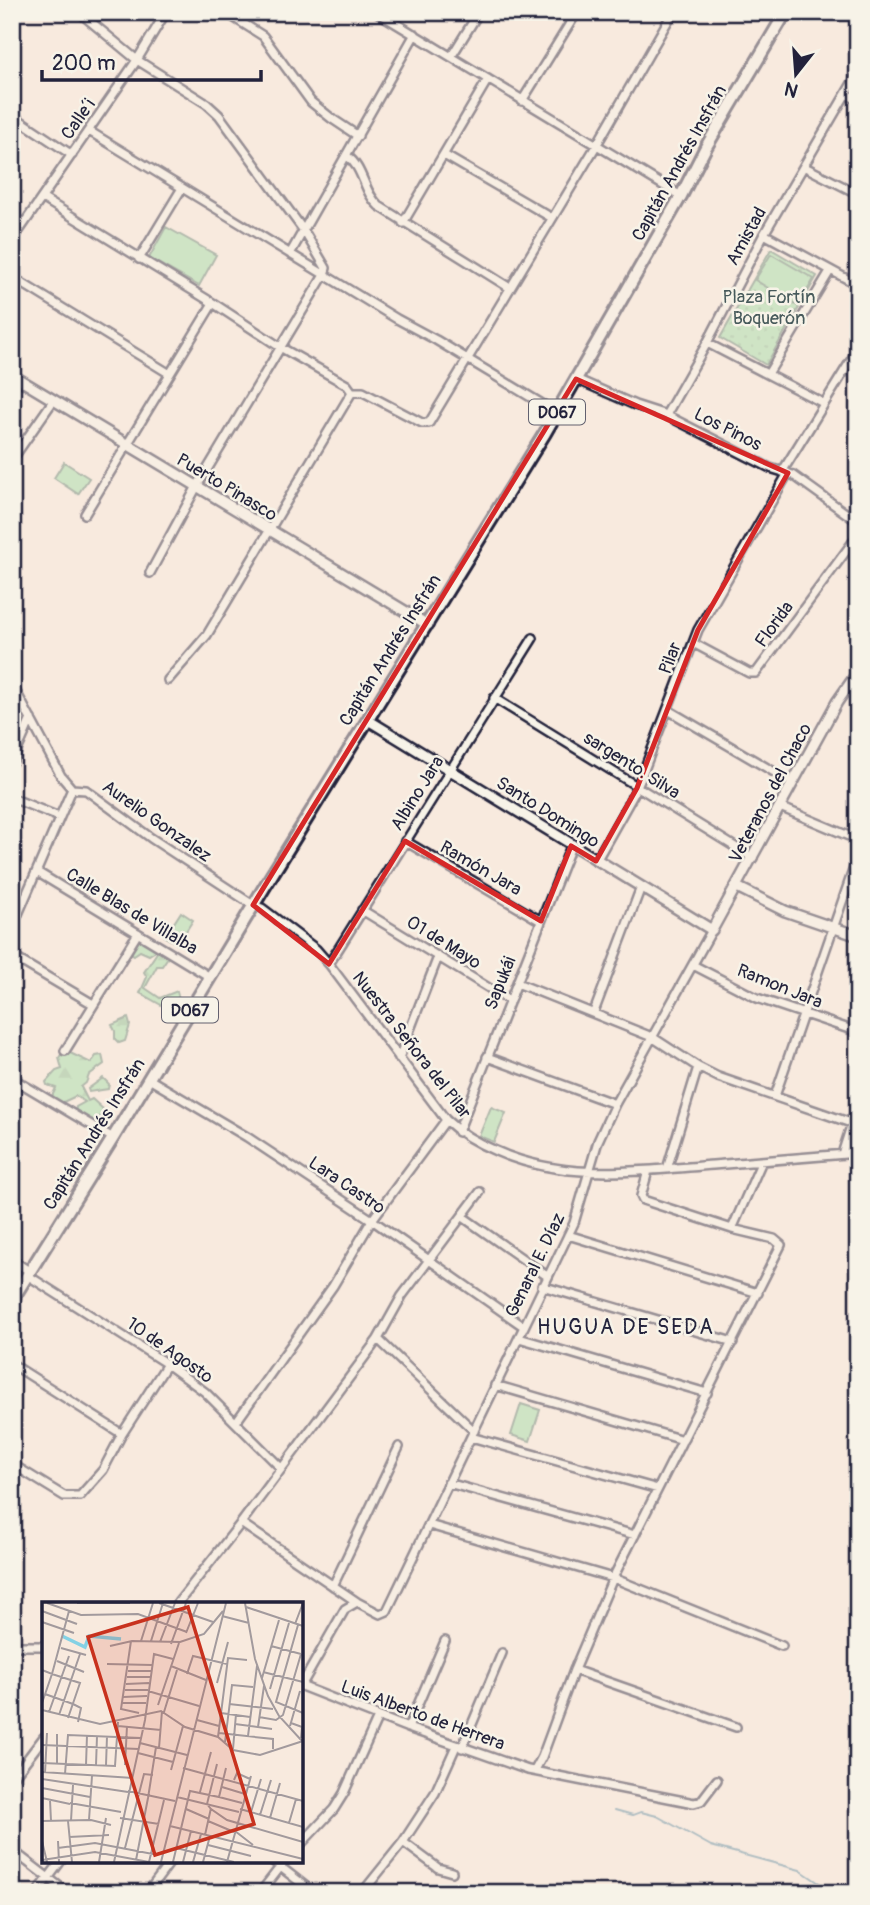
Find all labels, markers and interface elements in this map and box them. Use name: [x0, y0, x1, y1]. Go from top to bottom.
scale bar: [42, 38, 261, 82]
north arrow: [762, 38, 832, 108]
text: 200 m: [52, 50, 116, 77]
text: N: [782, 76, 801, 103]
street label: Capitán Andrés Insfrán: [627, 81, 732, 245]
street label: Calle´i: [56, 94, 101, 144]
street label: Amistad: [721, 203, 772, 269]
park label: Plaza Fortín Boquerón: [723, 286, 815, 330]
road number: D067: [529, 400, 585, 424]
street label: Los Pinos: [690, 403, 766, 456]
street label: Puerto Pinasco: [172, 448, 282, 527]
street label: Capitán Andrés Insfrán: [334, 570, 447, 731]
street label: Florida: [750, 597, 799, 652]
street label: Pilar: [654, 638, 687, 677]
street label: Veteranos del Chaco: [724, 719, 817, 867]
street label: sargento. Silva: [579, 727, 684, 804]
street label: Albino Jara: [385, 752, 449, 835]
street label: Santo Domingo: [492, 772, 604, 853]
street label: Aurelio Gonzalez: [98, 775, 216, 868]
street label: Ramón Jara: [436, 836, 526, 901]
street label: Calle Blas de Villalba: [62, 863, 202, 960]
street label: 01 de Mayo: [402, 910, 486, 975]
street label: Sapukái: [479, 953, 522, 1013]
street label: Ramon Jara: [734, 959, 826, 1014]
street label: Nuestra Señora del Pilar: [347, 967, 477, 1124]
road number: D067: [162, 998, 218, 1022]
street label: Capitán Andrés Insfrán: [38, 1054, 151, 1215]
street label: Lara Castro: [304, 1151, 390, 1220]
street label: Genaral E. Díaz: [500, 1209, 571, 1321]
street label: 10 de Agosto: [122, 1312, 218, 1389]
district label: HUGUA DE SEDA: [537, 1314, 715, 1341]
inset map: [42, 1602, 303, 1863]
street label: Luis Alberto de Herrera: [338, 1675, 508, 1756]

